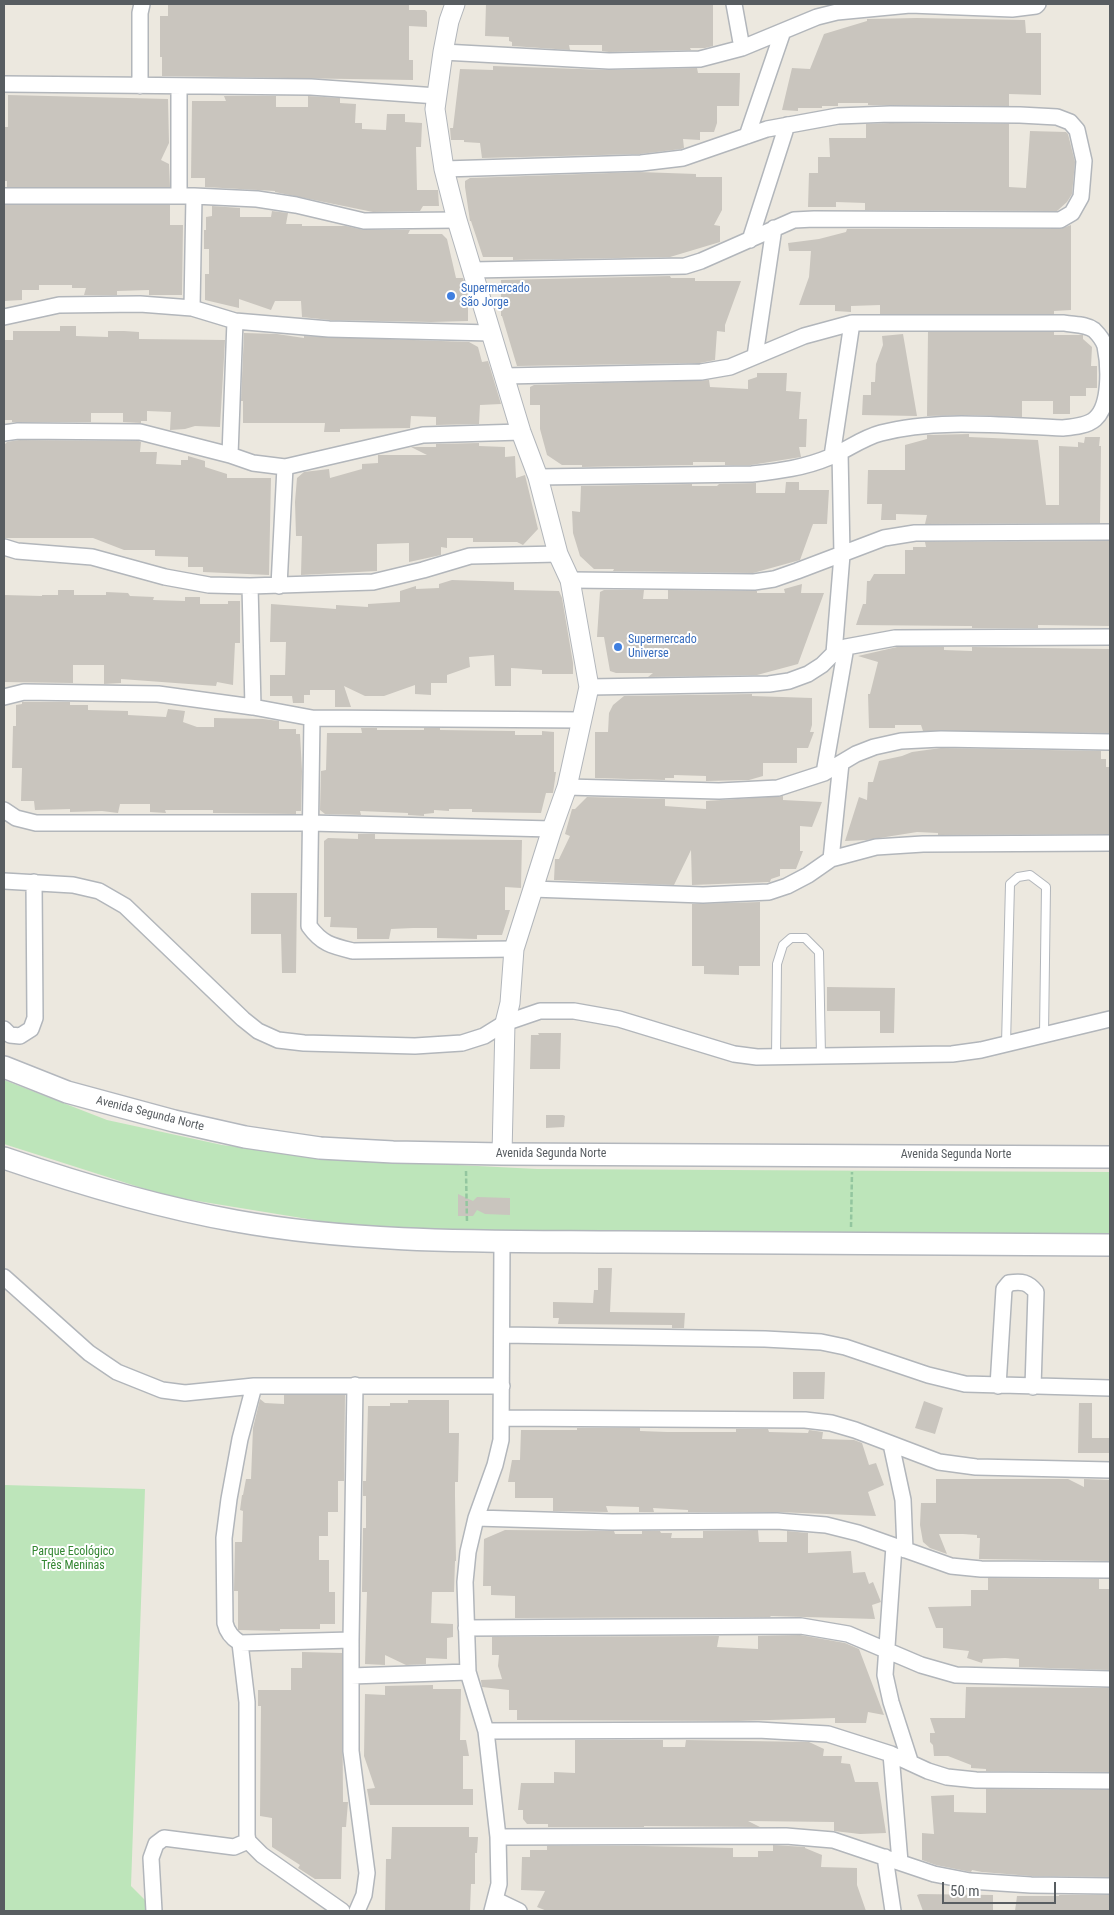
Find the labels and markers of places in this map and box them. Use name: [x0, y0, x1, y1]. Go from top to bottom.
place label: Supermercado São Jorge: [461, 282, 530, 310]
marker: Supermercado São Jorge: [445, 290, 457, 302]
place label: Supermercado Universe: [628, 633, 697, 661]
marker: Supermercado Universe: [612, 641, 624, 653]

